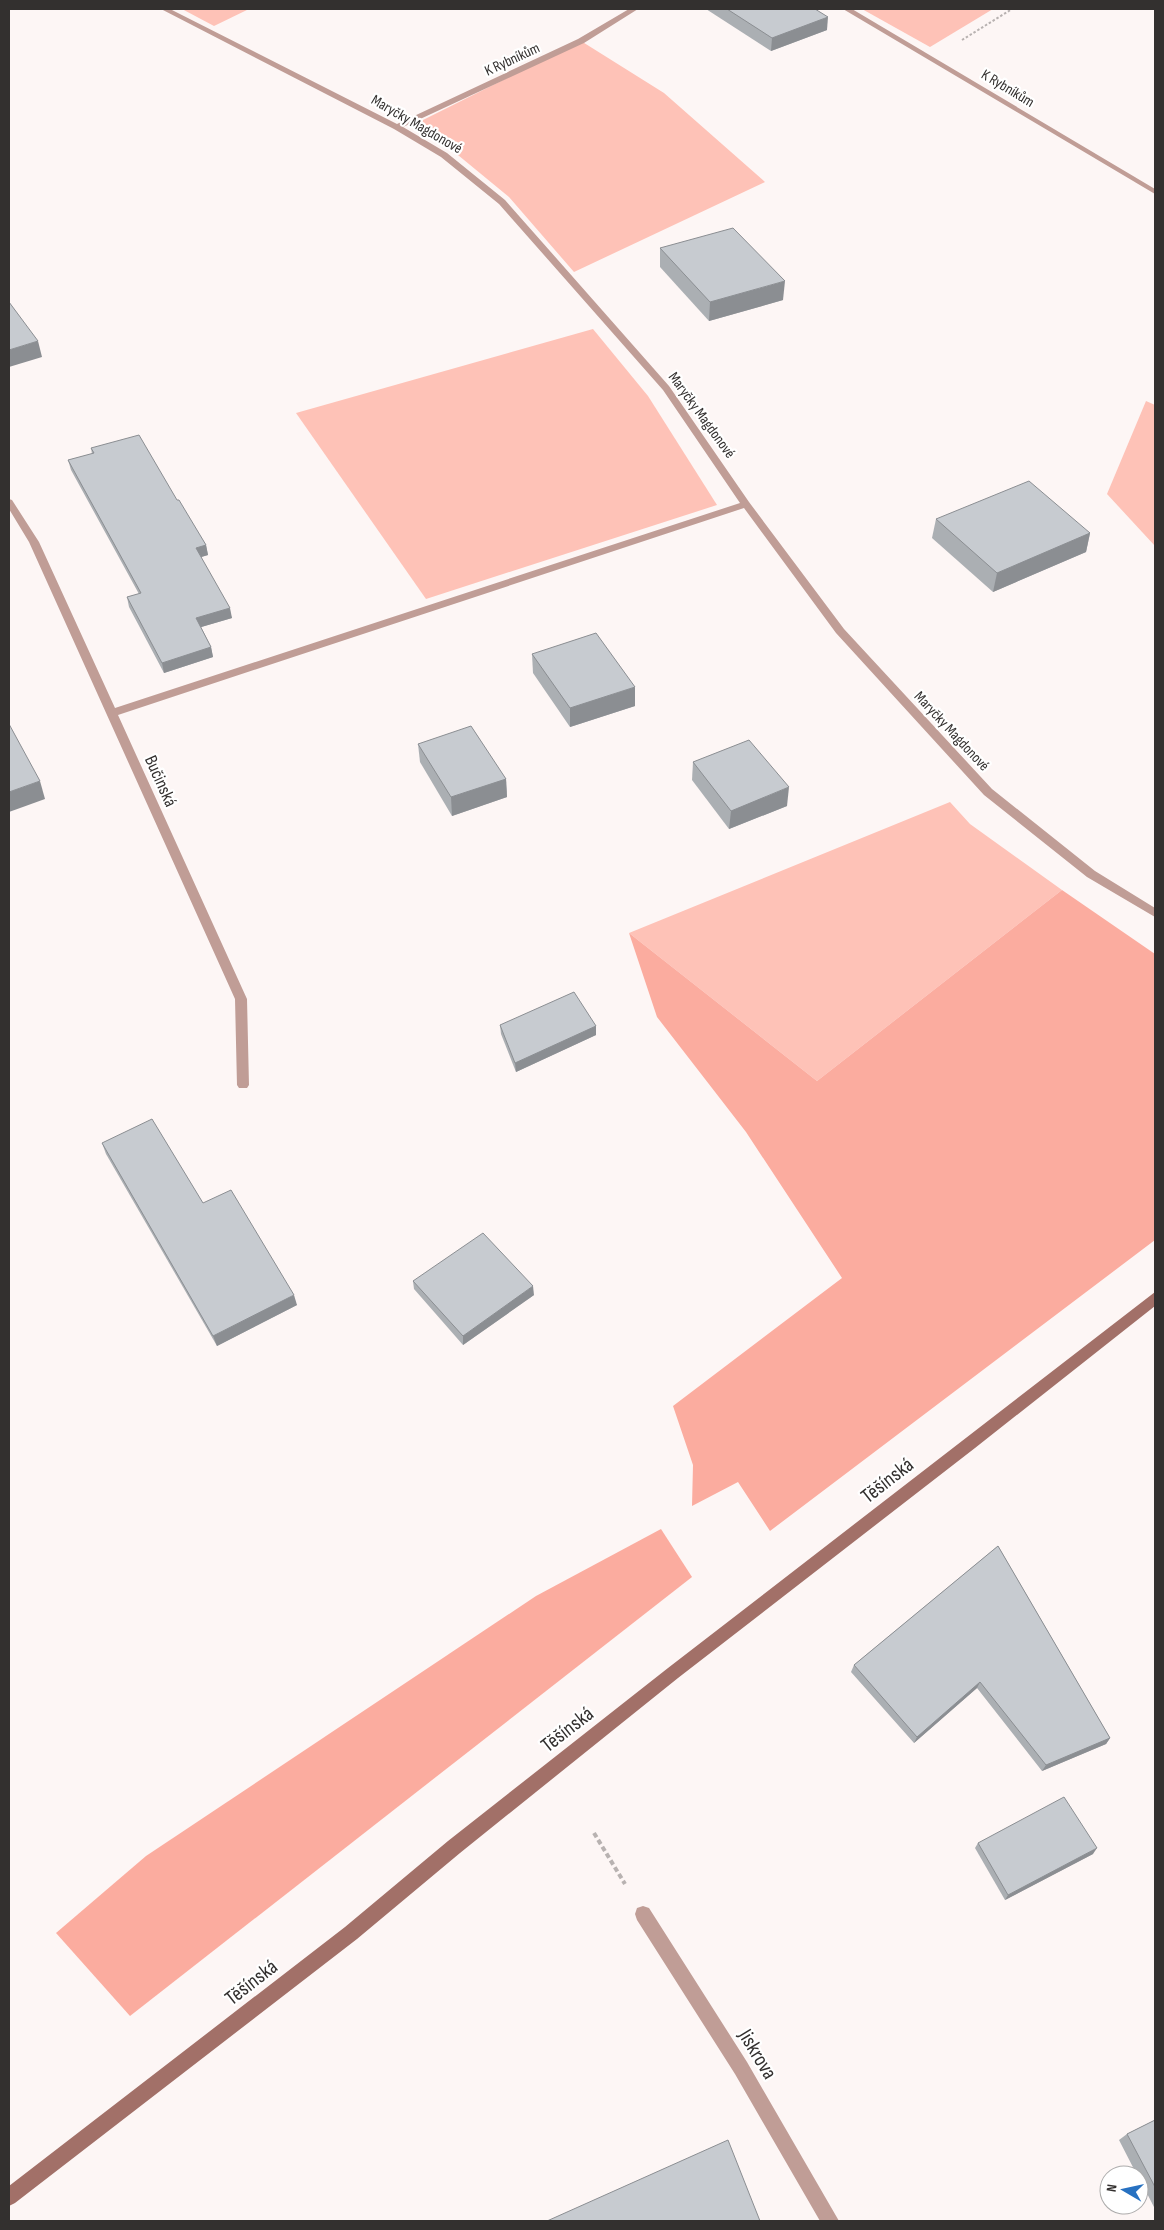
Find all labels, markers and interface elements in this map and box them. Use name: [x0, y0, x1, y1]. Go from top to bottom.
street label: K Rybníkům: [482, 38, 543, 80]
street label: K Rybníkům: [978, 65, 1038, 112]
street label: Maryčky Magdonové: [368, 91, 466, 158]
street label: Maryčky Magdonové: [664, 368, 739, 462]
street label: Maryčky Magdonové: [910, 688, 993, 775]
street label: Bučinská: [140, 752, 181, 810]
street label: Těšínská: [856, 1452, 919, 1509]
street label: Těšínská: [536, 1701, 599, 1758]
street label: Těšínská: [220, 1954, 283, 2011]
street label: Jiskrova: [732, 2024, 782, 2084]
north arrow: [1099, 2165, 1149, 2215]
text: N: [1103, 2183, 1121, 2193]

